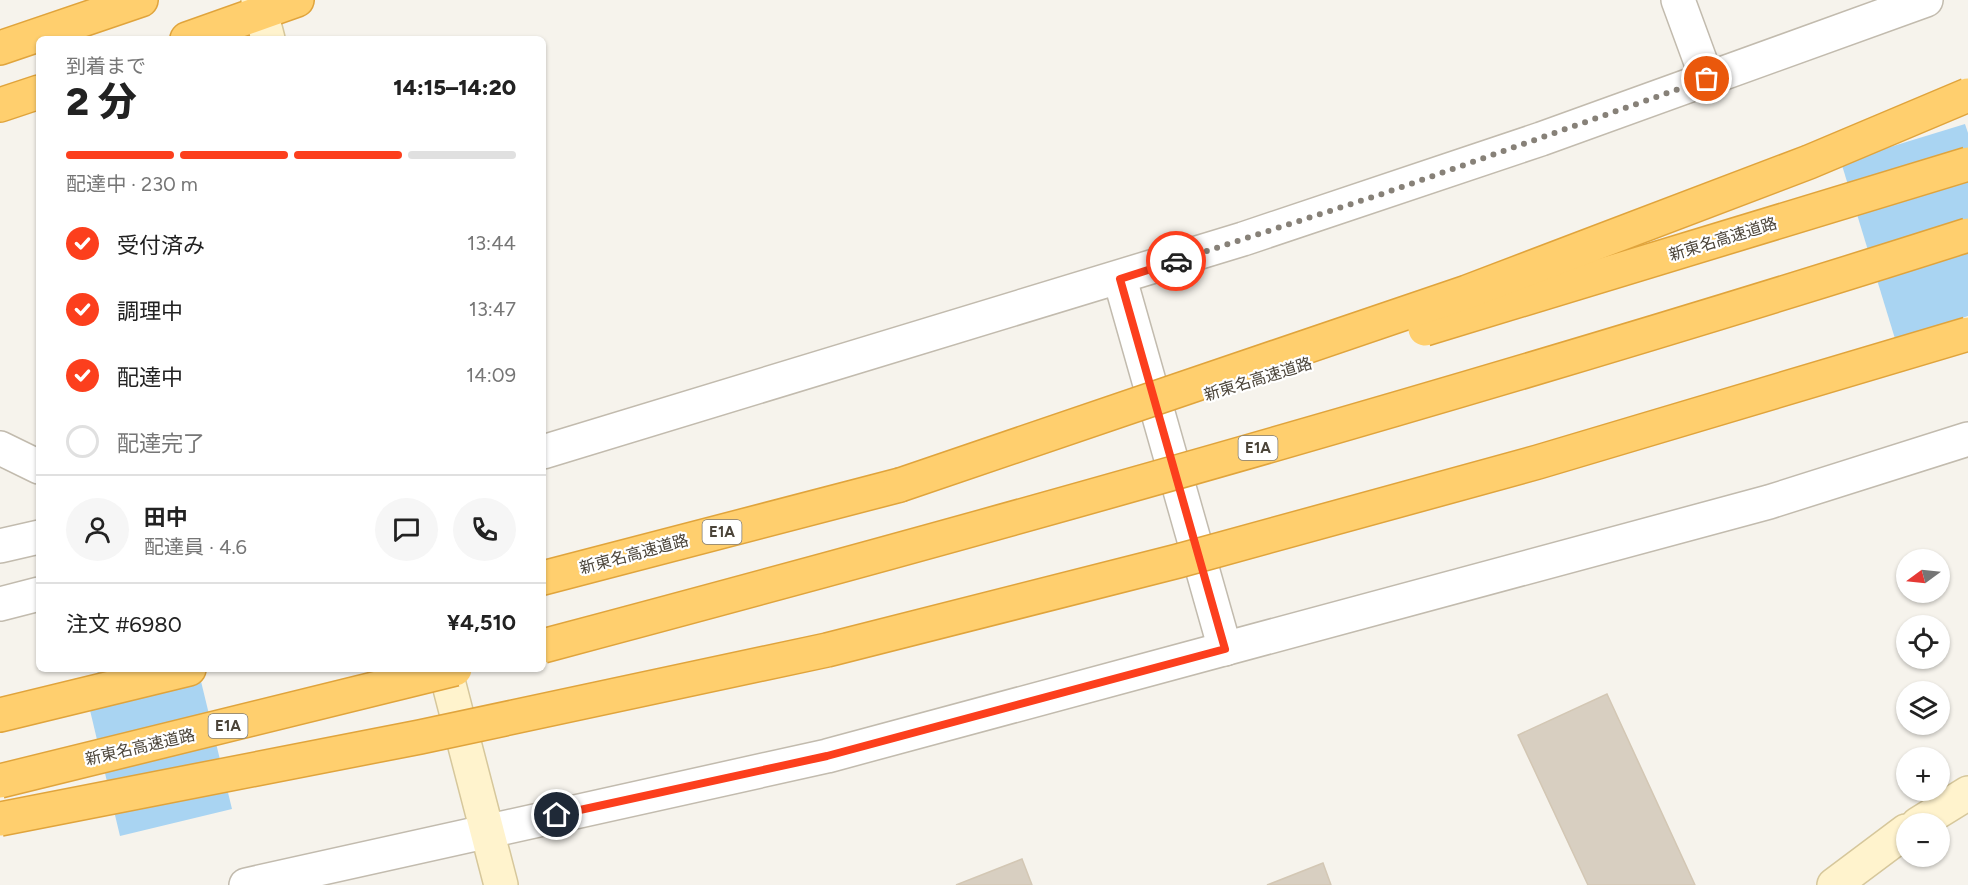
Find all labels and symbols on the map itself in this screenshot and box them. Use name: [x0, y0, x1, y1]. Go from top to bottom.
pin: [1681, 53, 1732, 104]
street label: 新東名高速道路: [1667, 214, 1779, 264]
courier: [1146, 231, 1206, 291]
street label: 新東名高速道路: [1202, 354, 1314, 404]
road number: E1A: [1238, 436, 1278, 460]
road number: E1A: [702, 520, 742, 544]
street label: 新東名高速道路: [577, 530, 691, 578]
north arrow: [1896, 549, 1950, 603]
road number: E1A: [208, 714, 248, 738]
street label: 新東名高速道路: [83, 725, 197, 769]
pin: [531, 789, 582, 840]

